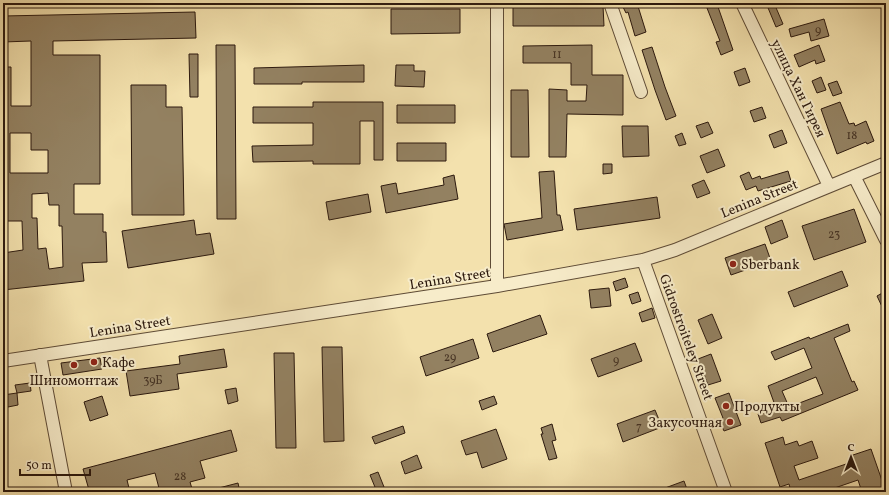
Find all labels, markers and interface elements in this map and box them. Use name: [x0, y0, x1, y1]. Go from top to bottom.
house number: 9: [815, 23, 821, 39]
street label: улица Хан Гирея: [766, 36, 830, 141]
house number: 11: [552, 47, 562, 63]
house number: 18: [847, 128, 857, 144]
street label: Lenina Street: [718, 175, 801, 224]
house number: 23: [828, 227, 840, 243]
place label: Sberbank: [741, 256, 800, 275]
marker: Sberbank: [728, 259, 738, 269]
street label: Lenina Street: [408, 264, 492, 295]
street label: Gidrostroiteley Street: [654, 272, 717, 403]
street label: Lenina Street: [88, 312, 172, 343]
house number: 29: [444, 350, 456, 366]
house number: 9: [613, 353, 619, 369]
place label: Кафе: [102, 354, 135, 373]
marker: Кафе: [89, 357, 99, 367]
marker: Шиномонтаж: [69, 360, 79, 370]
place label: Шиномонтаж: [30, 372, 118, 391]
house number: 39Б: [143, 373, 163, 389]
place label: Продукты: [734, 398, 800, 417]
marker: Продукты: [721, 401, 731, 411]
place label: Закусочная: [648, 414, 722, 433]
marker: Закусочная: [725, 417, 735, 427]
house number: 7: [636, 419, 642, 435]
north arrow: [831, 437, 871, 477]
text: С: [847, 441, 855, 456]
scale bar: [20, 451, 90, 477]
text: 50 m: [26, 458, 52, 474]
house number: 28: [174, 469, 186, 485]

